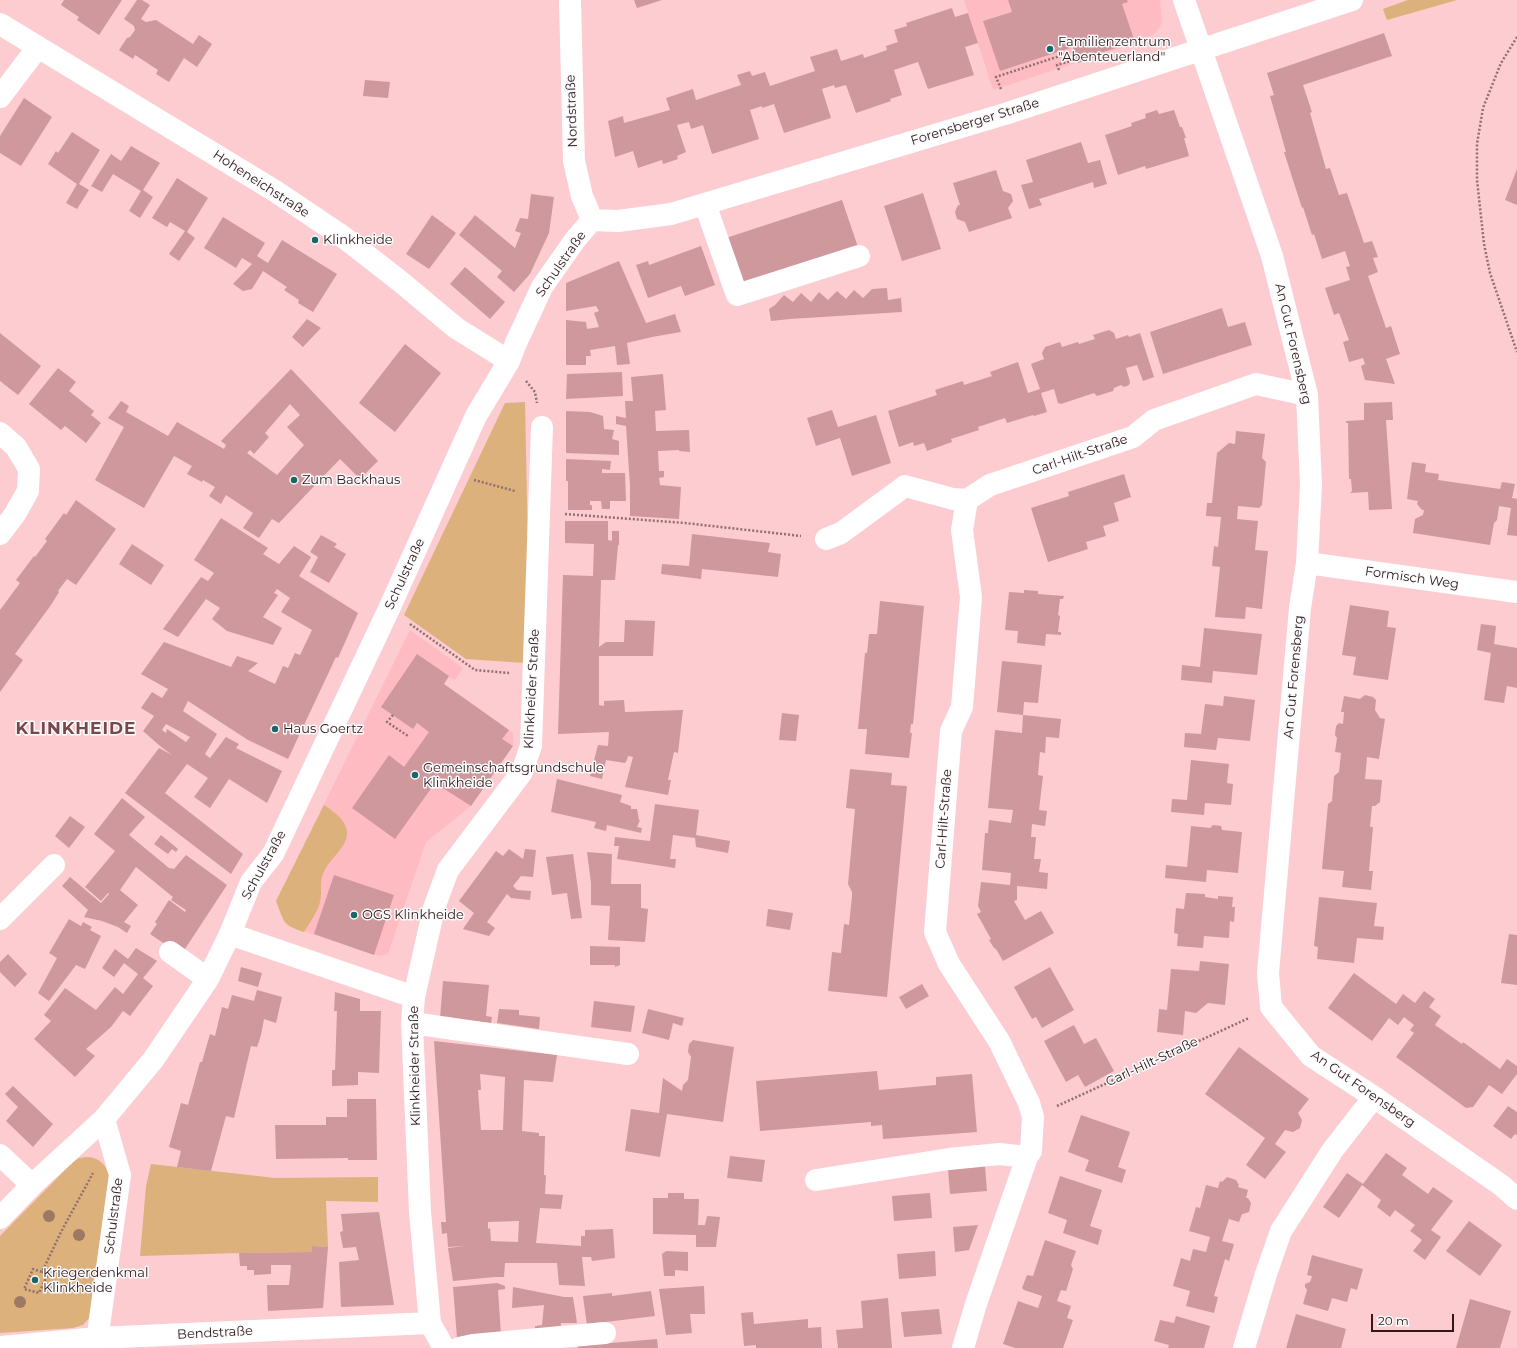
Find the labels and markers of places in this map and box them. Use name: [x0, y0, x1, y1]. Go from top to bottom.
place label: Familienzentrum "Abenteuerland": [1058, 34, 1171, 65]
marker: Familienzentrum "Abenteuerland": [1045, 44, 1055, 54]
place label: Klinkheide: [323, 232, 393, 248]
marker: Klinkheide: [310, 235, 320, 245]
place label: Zum Backhaus: [302, 472, 400, 488]
marker: Zum Backhaus: [289, 475, 299, 485]
place label: Haus Goertz: [283, 721, 363, 737]
marker: Haus Goertz: [270, 724, 280, 734]
place label: Gemeinschaftsgrundschule Klinkheide: [423, 760, 604, 791]
marker: Gemeinschaftsgrundschule Klinkheide: [410, 770, 420, 780]
place label: OGS Klinkheide: [362, 907, 464, 923]
marker: OGS Klinkheide: [349, 910, 359, 920]
place label: Kriegerdenkmal Klinkheide: [43, 1265, 148, 1296]
marker: Kriegerdenkmal Klinkheide: [30, 1275, 40, 1285]

